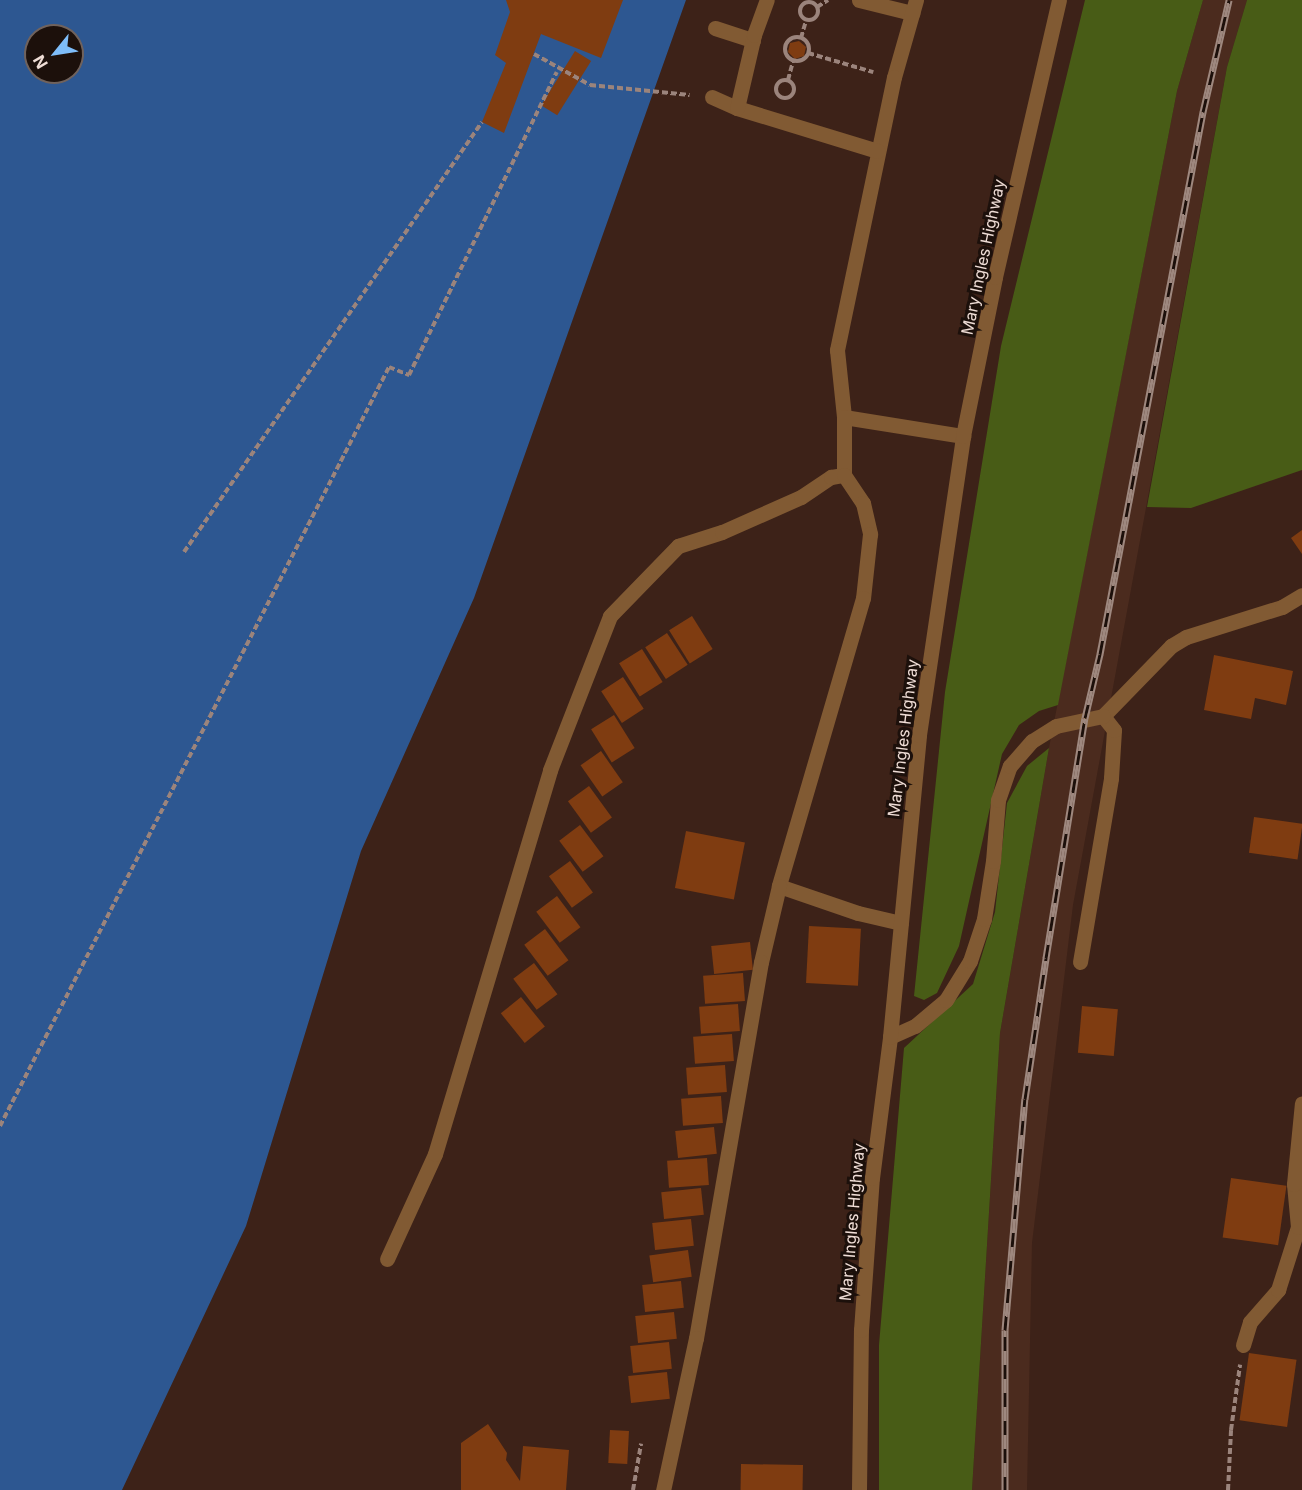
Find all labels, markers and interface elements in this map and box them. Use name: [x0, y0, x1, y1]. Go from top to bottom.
north arrow: [24, 24, 84, 84]
text: N: [28, 52, 52, 72]
street label: Mary Ingles Highway: [957, 177, 1009, 337]
street label: Mary Ingles Highway: [884, 658, 922, 818]
street label: Mary Ingles Highway: [836, 1142, 868, 1302]

